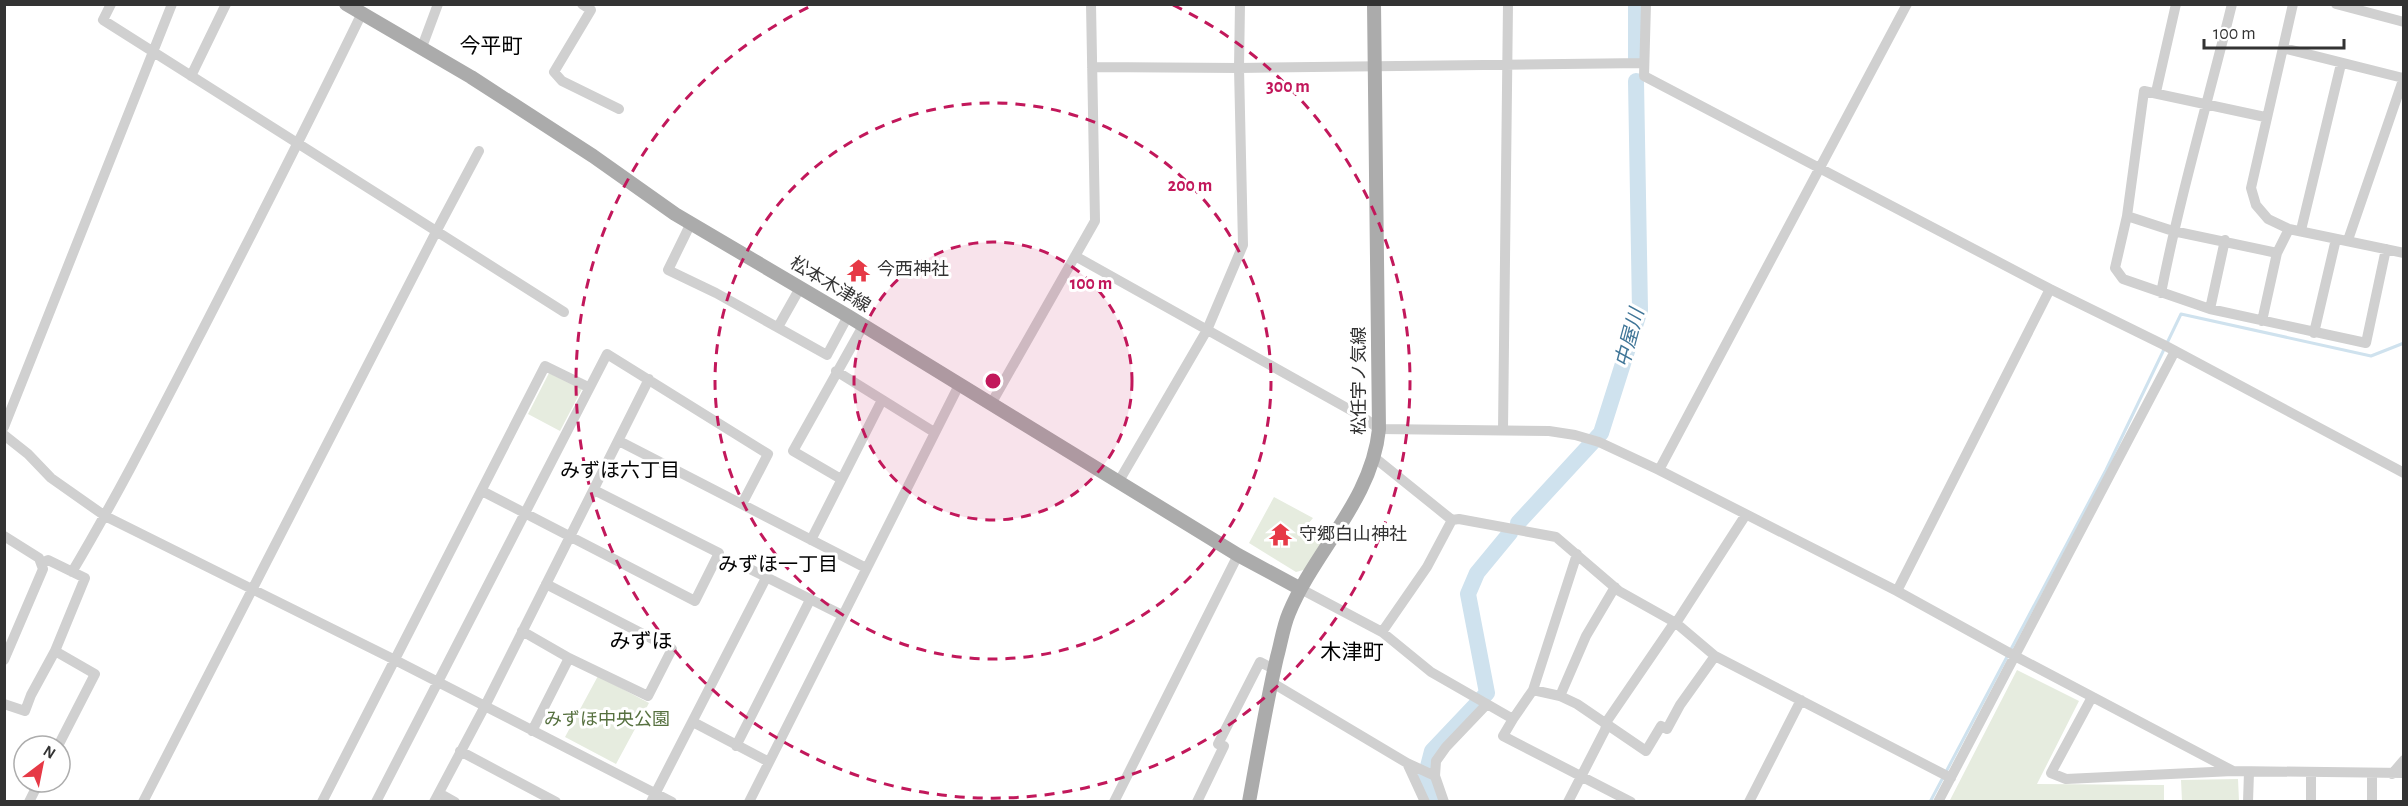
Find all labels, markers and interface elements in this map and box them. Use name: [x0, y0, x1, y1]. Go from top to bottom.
scale bar: [2204, 12, 2344, 50]
text: 100 m: [2213, 25, 2256, 43]
district label: 今平町: [460, 35, 523, 57]
text: 300 m: [1266, 78, 1310, 96]
text: 200 m: [1168, 177, 1212, 195]
street label: 松本木津線: [787, 252, 874, 316]
temple icon: 今西神社: [846, 257, 872, 283]
place label: 今西神社: [877, 260, 949, 279]
text: 100 m: [1070, 275, 1112, 293]
water label: 中屋川: [1612, 304, 1648, 370]
street label: 松任宇ノ気線: [1349, 327, 1369, 435]
centre of rings: [983, 371, 1003, 391]
district label: みずほ六丁目: [560, 460, 680, 481]
temple icon: 守郷白山神社: [1268, 522, 1294, 548]
place label: 守郷白山神社: [1299, 524, 1407, 544]
district label: みずほ一丁目: [718, 554, 838, 575]
district label: みずほ: [610, 630, 673, 652]
district label: 木津町: [1321, 641, 1384, 663]
park label: みずほ中央公園: [544, 710, 670, 729]
north arrow: [12, 734, 72, 794]
text: N: [40, 742, 58, 762]

